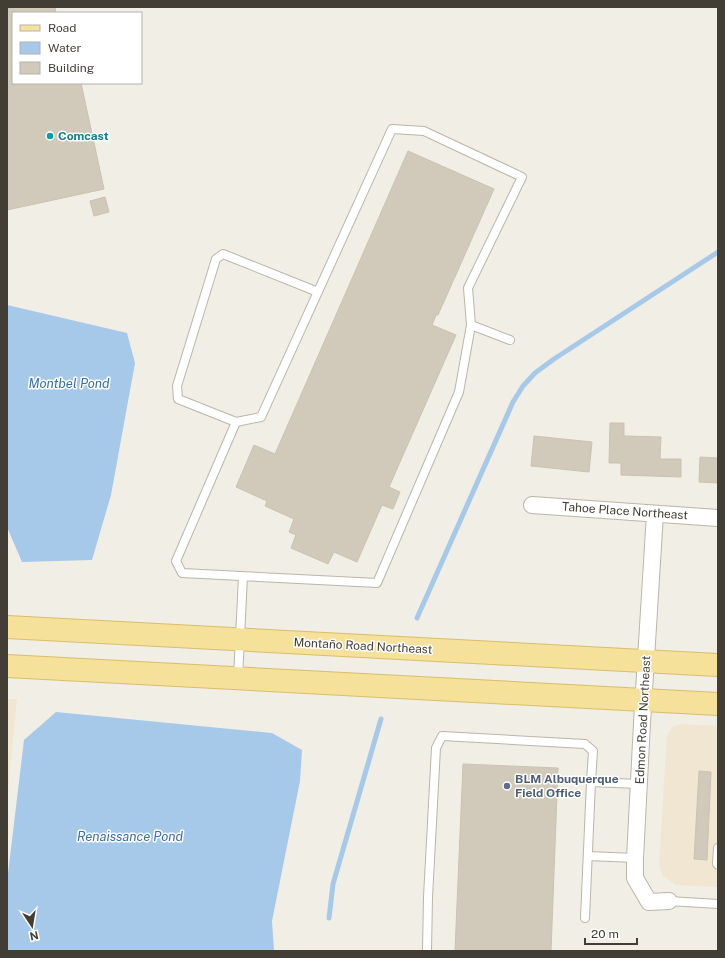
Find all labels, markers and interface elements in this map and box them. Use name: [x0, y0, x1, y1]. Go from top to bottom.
legend: [12, 12, 142, 84]
text: Road: [48, 21, 76, 35]
text: Water: [48, 41, 82, 55]
text: Building: [48, 61, 94, 75]
place label: Comcast: [58, 129, 109, 143]
marker: Comcast: [45, 131, 55, 141]
water label: Montbel Pond: [28, 376, 110, 391]
street label: Tahoe Place Northeast: [562, 500, 689, 522]
street label: Montaño Road Northeast: [293, 635, 433, 657]
street label: Edmon Road Northeast: [633, 655, 653, 785]
place label: BLM Albuquerque Field Office: [515, 772, 619, 800]
marker: BLM Albuquerque Field Office: [502, 781, 512, 791]
water label: Renaissance Pond: [77, 829, 183, 844]
north arrow: [12, 906, 52, 946]
scale bar: [585, 920, 637, 946]
text: 20 m: [591, 927, 619, 941]
text: N: [29, 929, 40, 943]

